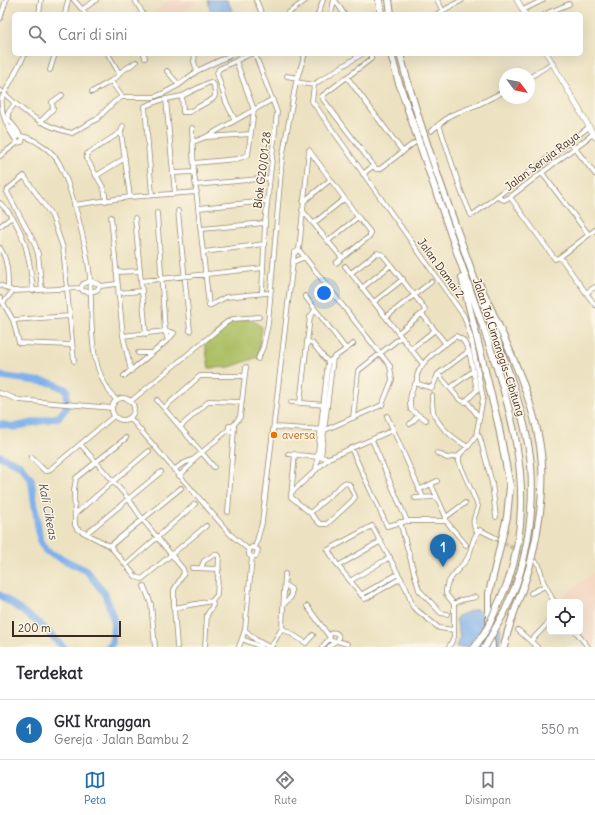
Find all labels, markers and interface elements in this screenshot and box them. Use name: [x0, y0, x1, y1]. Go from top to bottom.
search box: [12, 12, 583, 56]
icon: search: [26, 23, 48, 45]
text: Cari di sini: [58, 25, 127, 44]
north arrow: [499, 68, 535, 104]
street label: Jalan Seruja Raya: [502, 128, 582, 194]
street label: Blok G20/01-28: [250, 131, 274, 209]
street label: Jalan Damai 2: [415, 235, 467, 301]
street label: Jalan Tol Cimanggis–Cibitung: [470, 276, 528, 418]
your location: [314, 283, 334, 303]
place label: aversa: [282, 428, 315, 442]
marker: aversa: [269, 430, 279, 440]
water label: Kali Cikeas: [36, 481, 62, 542]
pin: 1: [430, 534, 456, 567]
map controls: [547, 599, 583, 635]
button: locate: [547, 599, 583, 635]
scale bar: [12, 619, 121, 638]
text: 200 m: [18, 621, 51, 635]
text: Terdekat: [16, 662, 83, 684]
text: GKI Kranggan: [54, 712, 151, 731]
text: 1: [26, 721, 32, 738]
text: 550 m: [541, 721, 579, 738]
text: Gereja · Jalan Bambu 2: [54, 731, 189, 748]
tab: Peta: [84, 769, 106, 807]
tab: Rute: [274, 769, 297, 807]
tab: Disimpan: [465, 769, 511, 807]

